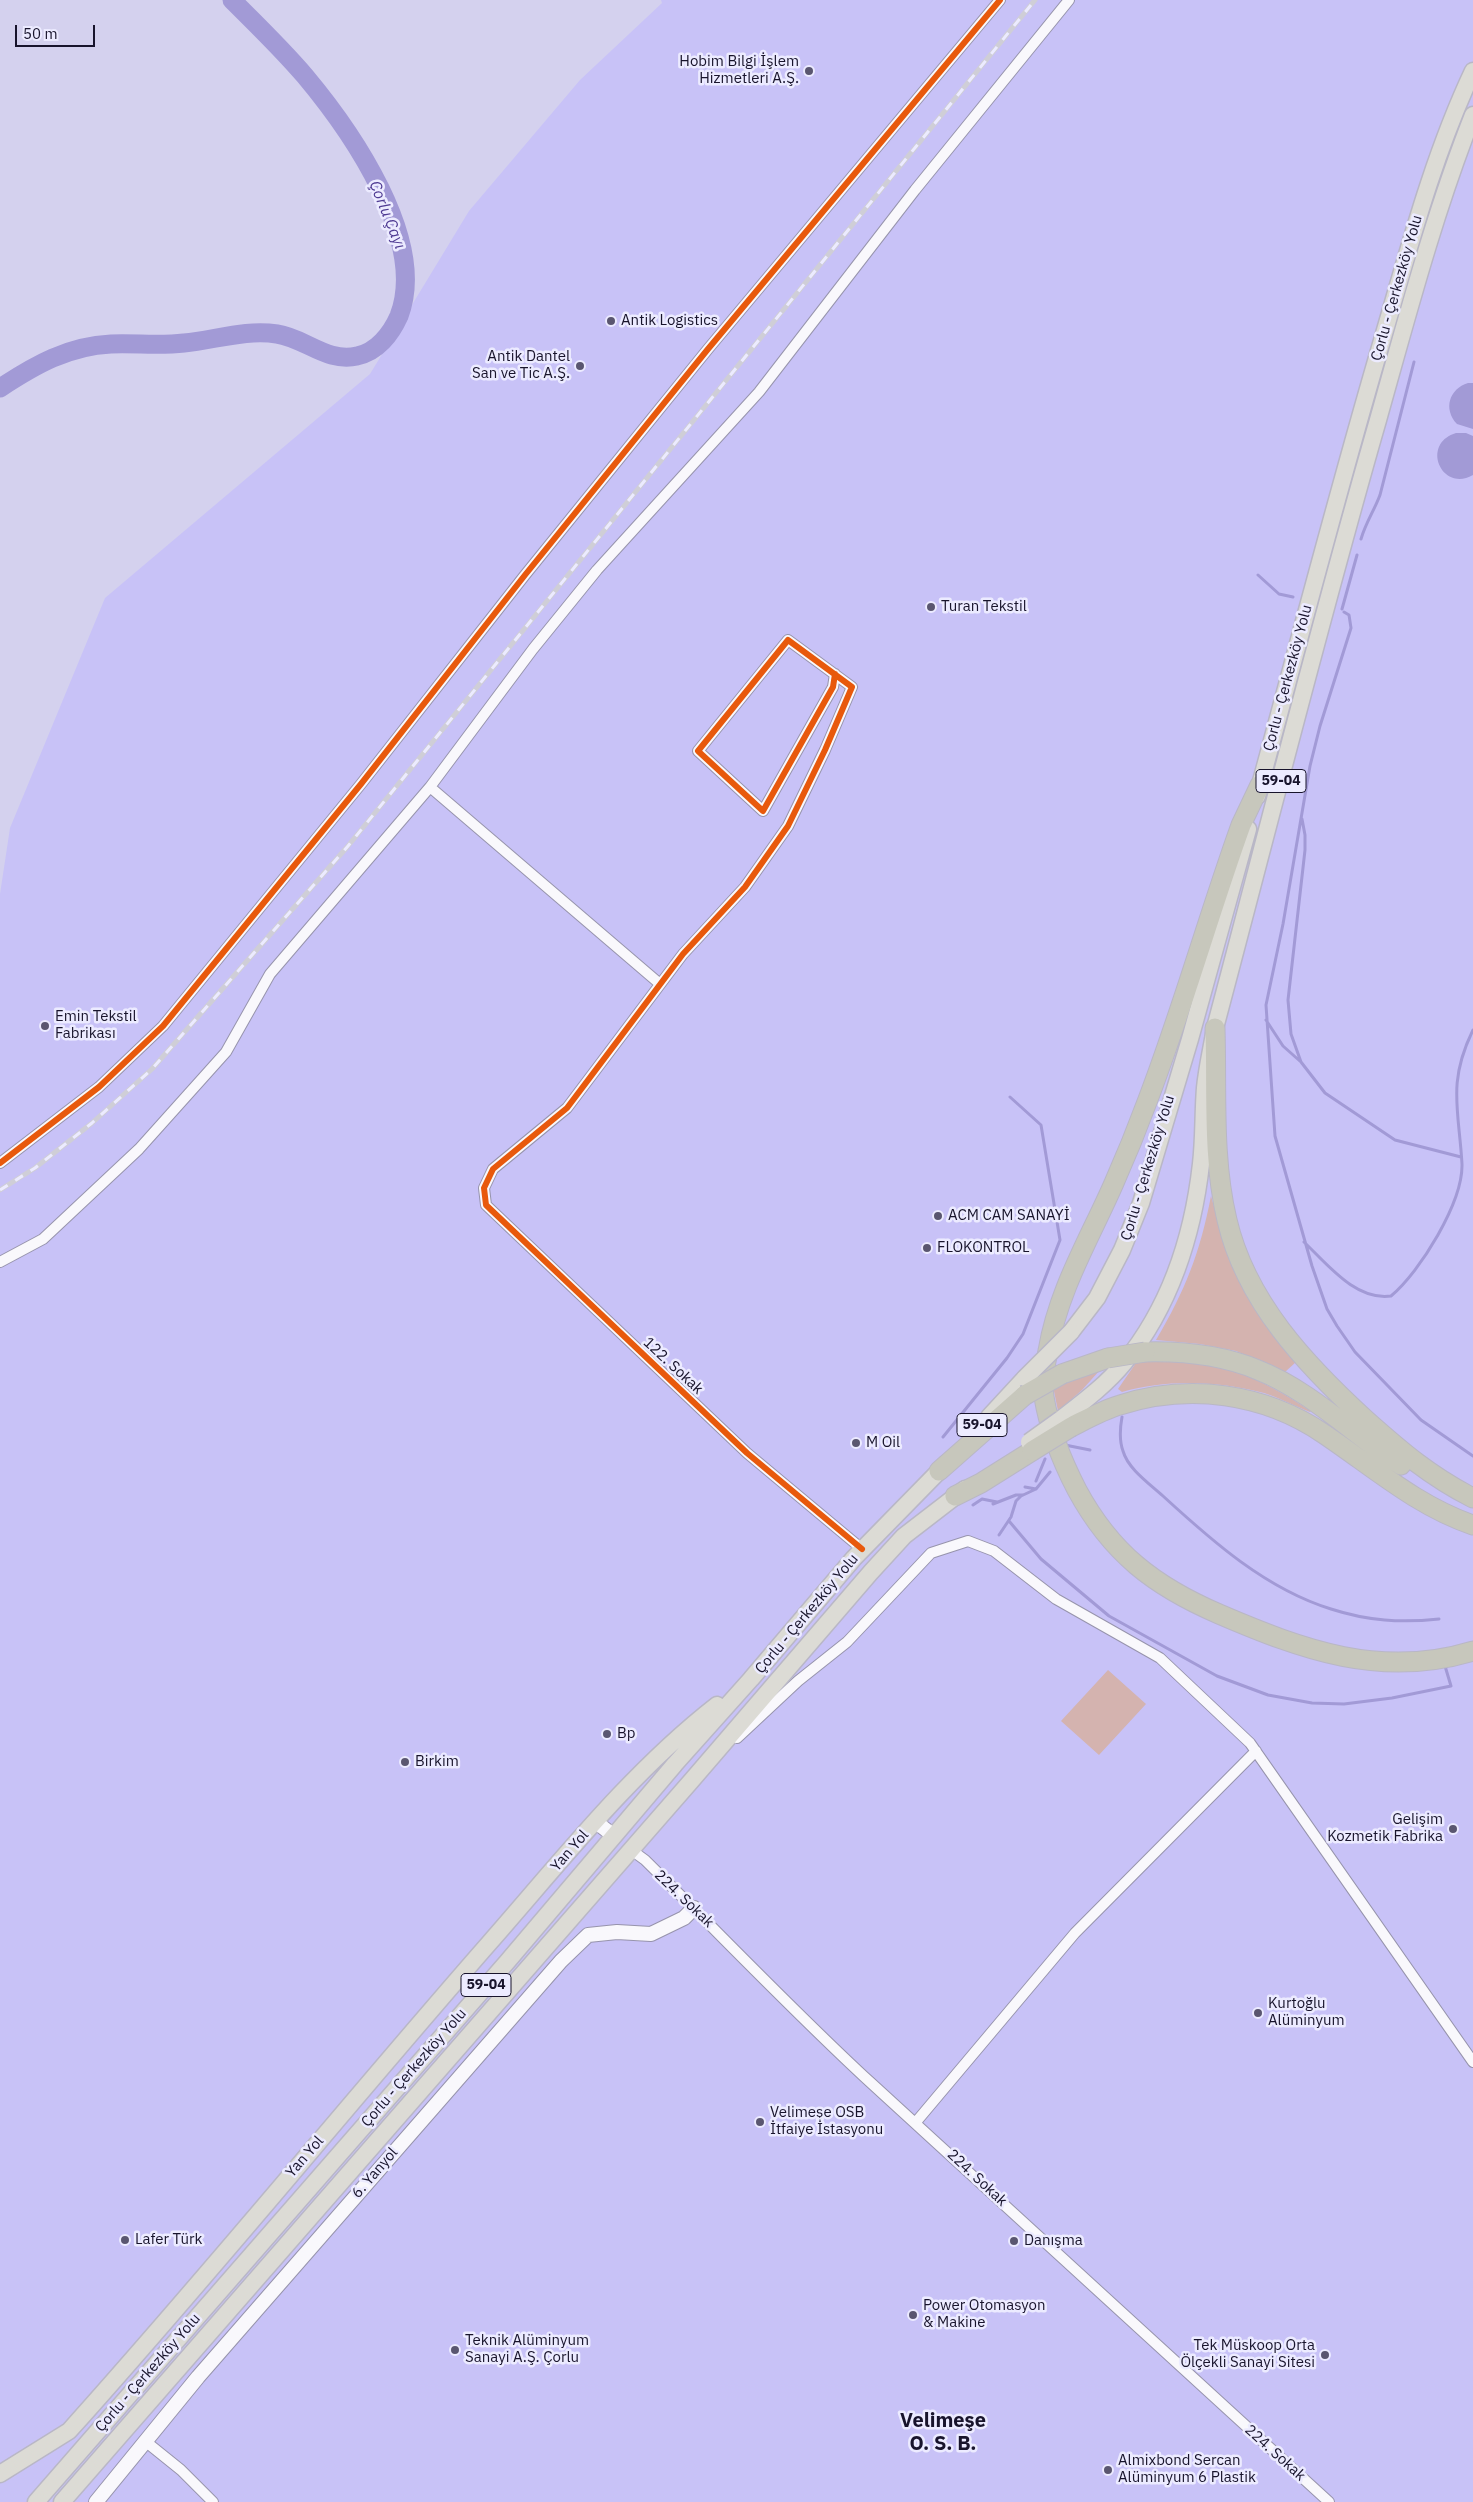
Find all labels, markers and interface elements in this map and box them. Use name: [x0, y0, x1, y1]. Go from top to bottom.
scale bar: [18, 15, 98, 47]
text: 50 m: [23, 24, 58, 43]
place label: Hobim Bilgi İşlem Hizmetleri A.Ş.: [679, 53, 799, 88]
marker: Hobim Bilgi İşlem Hizmetleri A.Ş.: [803, 65, 815, 77]
water label: Çorlu Çayı: [365, 178, 409, 252]
street label: Çorlu - Çerkezköy Yolu: [1368, 213, 1426, 363]
place label: Antik Logistics: [621, 312, 718, 330]
marker: Antik Logistics: [605, 315, 617, 327]
place label: Antik Dantel San ve Tic A.Ş.: [472, 348, 570, 383]
marker: Antik Dantel San ve Tic A.Ş.: [574, 360, 586, 372]
place label: Turan Tekstil: [941, 598, 1027, 616]
marker: Turan Tekstil: [925, 601, 937, 613]
street label: Çorlu - Çerkezköy Yolu: [1260, 603, 1316, 753]
road number: 59-04: [1256, 769, 1306, 792]
place label: Emin Tekstil Fabrikası: [55, 1008, 137, 1043]
marker: Emin Tekstil Fabrikası: [39, 1020, 51, 1032]
street label: Çorlu - Çerkezköy Yolu: [1117, 1093, 1179, 1243]
place label: ACM CAM SANAYİ: [948, 1207, 1070, 1225]
marker: ACM CAM SANAYİ: [932, 1210, 944, 1222]
place label: FLOKONTROL: [937, 1239, 1030, 1257]
marker: FLOKONTROL: [921, 1242, 933, 1254]
street label: 122. Sokak: [639, 1334, 707, 1398]
road number: 59-04: [957, 1414, 1007, 1436]
place label: M Oil: [866, 1434, 900, 1452]
marker: M Oil: [850, 1437, 862, 1449]
street label: Çorlu - Çerkezköy Yolu: [752, 1550, 862, 1678]
place label: Bp: [617, 1725, 635, 1743]
marker: Bp: [601, 1728, 613, 1740]
place label: Birkim: [415, 1753, 459, 1771]
marker: Birkim: [399, 1756, 411, 1768]
place label: Gelişim Kozmetik Fabrika: [1327, 1811, 1443, 1846]
marker: Gelişim Kozmetik Fabrika: [1447, 1823, 1459, 1835]
street label: Yan Yol: [547, 1827, 593, 1875]
street label: 224. Sokak: [651, 1866, 717, 1932]
road number: 59-04: [461, 1974, 511, 1996]
place label: Kurtoğlu Alüminyum: [1268, 1995, 1345, 2030]
street label: Çorlu - Çerkezköy Yolu: [358, 2005, 470, 2131]
marker: Kurtoğlu Alüminyum: [1252, 2007, 1264, 2019]
place label: Velimeşe OSB İtfaiye İstasyonu: [770, 2104, 883, 2139]
marker: Velimeşe OSB İtfaiye İstasyonu: [754, 2116, 766, 2128]
street label: Yan Yol: [282, 2133, 328, 2181]
street label: 6. Yanyol: [348, 2144, 402, 2202]
street label: 224. Sokak: [943, 2146, 1011, 2210]
place label: Lafer Türk: [135, 2231, 202, 2249]
place label: Danışma: [1024, 2232, 1083, 2250]
marker: Lafer Türk: [119, 2234, 131, 2246]
marker: Danışma: [1008, 2235, 1020, 2247]
place label: Power Otomasyon & Makine: [923, 2297, 1046, 2332]
marker: Power Otomasyon & Makine: [907, 2309, 919, 2321]
street label: Çorlu - Çerkezköy Yolu: [92, 2310, 204, 2436]
place label: Teknik Alüminyum Sanayi A.Ş. Çorlu: [465, 2332, 589, 2367]
place label: Tek Müskoop Orta Ölçekli Sanayi Sitesi: [1180, 2337, 1315, 2372]
marker: Teknik Alüminyum Sanayi A.Ş. Çorlu: [449, 2344, 461, 2356]
marker: Tek Müskoop Orta Ölçekli Sanayi Sitesi: [1319, 2349, 1331, 2361]
district label: Velimeşe O. S. B.: [900, 2409, 986, 2456]
street label: 224. Sokak: [1241, 2421, 1309, 2485]
place label: Almixbond Sercan Alüminyum 6 Plastik: [1118, 2452, 1256, 2487]
marker: Almixbond Sercan Alüminyum 6 Plastik: [1102, 2464, 1114, 2476]

